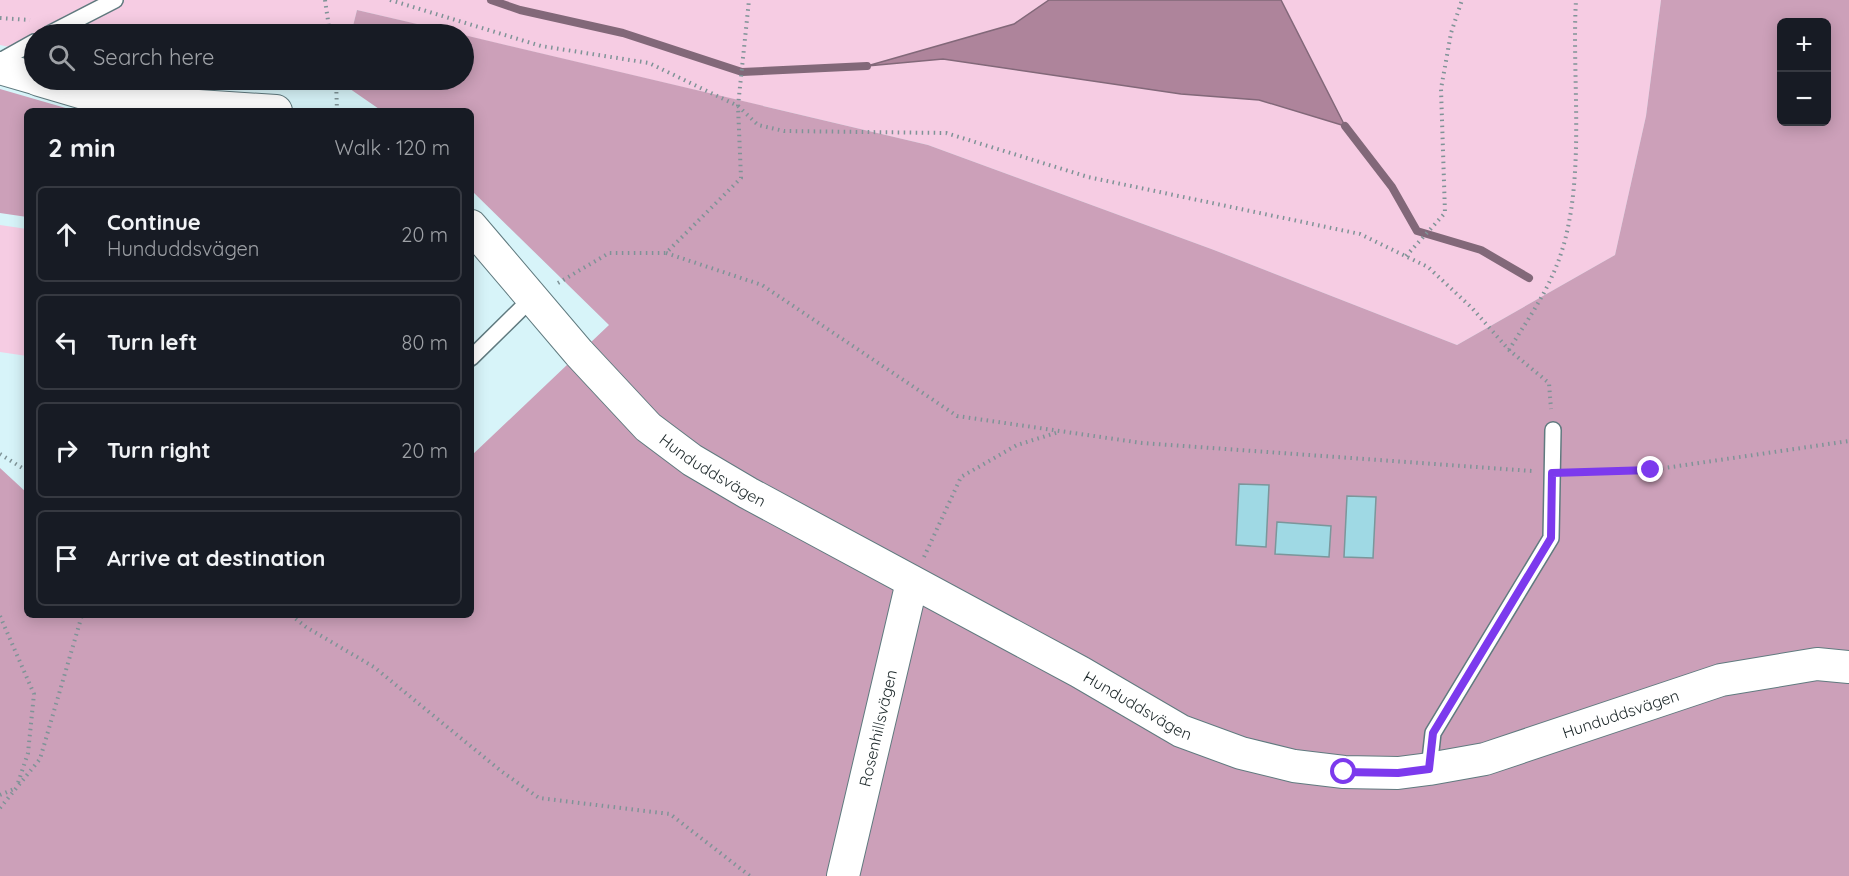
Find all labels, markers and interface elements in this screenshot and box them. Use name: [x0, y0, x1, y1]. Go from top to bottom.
map controls: [1777, 18, 1831, 126]
button: +: [1777, 18, 1831, 72]
search box: [24, 24, 474, 90]
icon: search: [45, 41, 78, 74]
text: Search here: [93, 43, 214, 71]
button: −: [1777, 72, 1831, 126]
text: 2 min: [48, 131, 116, 164]
text: Walk · 120 m: [335, 135, 450, 160]
text: Continue: [107, 208, 201, 236]
icon: ahead: [50, 218, 83, 251]
text: 20 m: [401, 222, 448, 247]
text: Hunduddsvägen: [107, 236, 259, 261]
icon: left: [50, 326, 83, 359]
text: Turn left: [107, 328, 197, 356]
text: 80 m: [402, 330, 448, 355]
street label: Hunduddsvägen: [656, 429, 770, 511]
icon: right: [50, 434, 83, 467]
text: Turn right: [107, 436, 211, 464]
text: 20 m: [401, 438, 448, 463]
route end: [1637, 456, 1663, 482]
icon: arrive: [50, 542, 83, 575]
text: Arrive at destination: [107, 544, 325, 572]
street label: Hunduddsvägen: [1080, 666, 1195, 744]
street label: Rosenhillsvägen: [854, 667, 901, 789]
street label: Hunduddsvägen: [1560, 685, 1682, 742]
route start: [1330, 758, 1356, 784]

